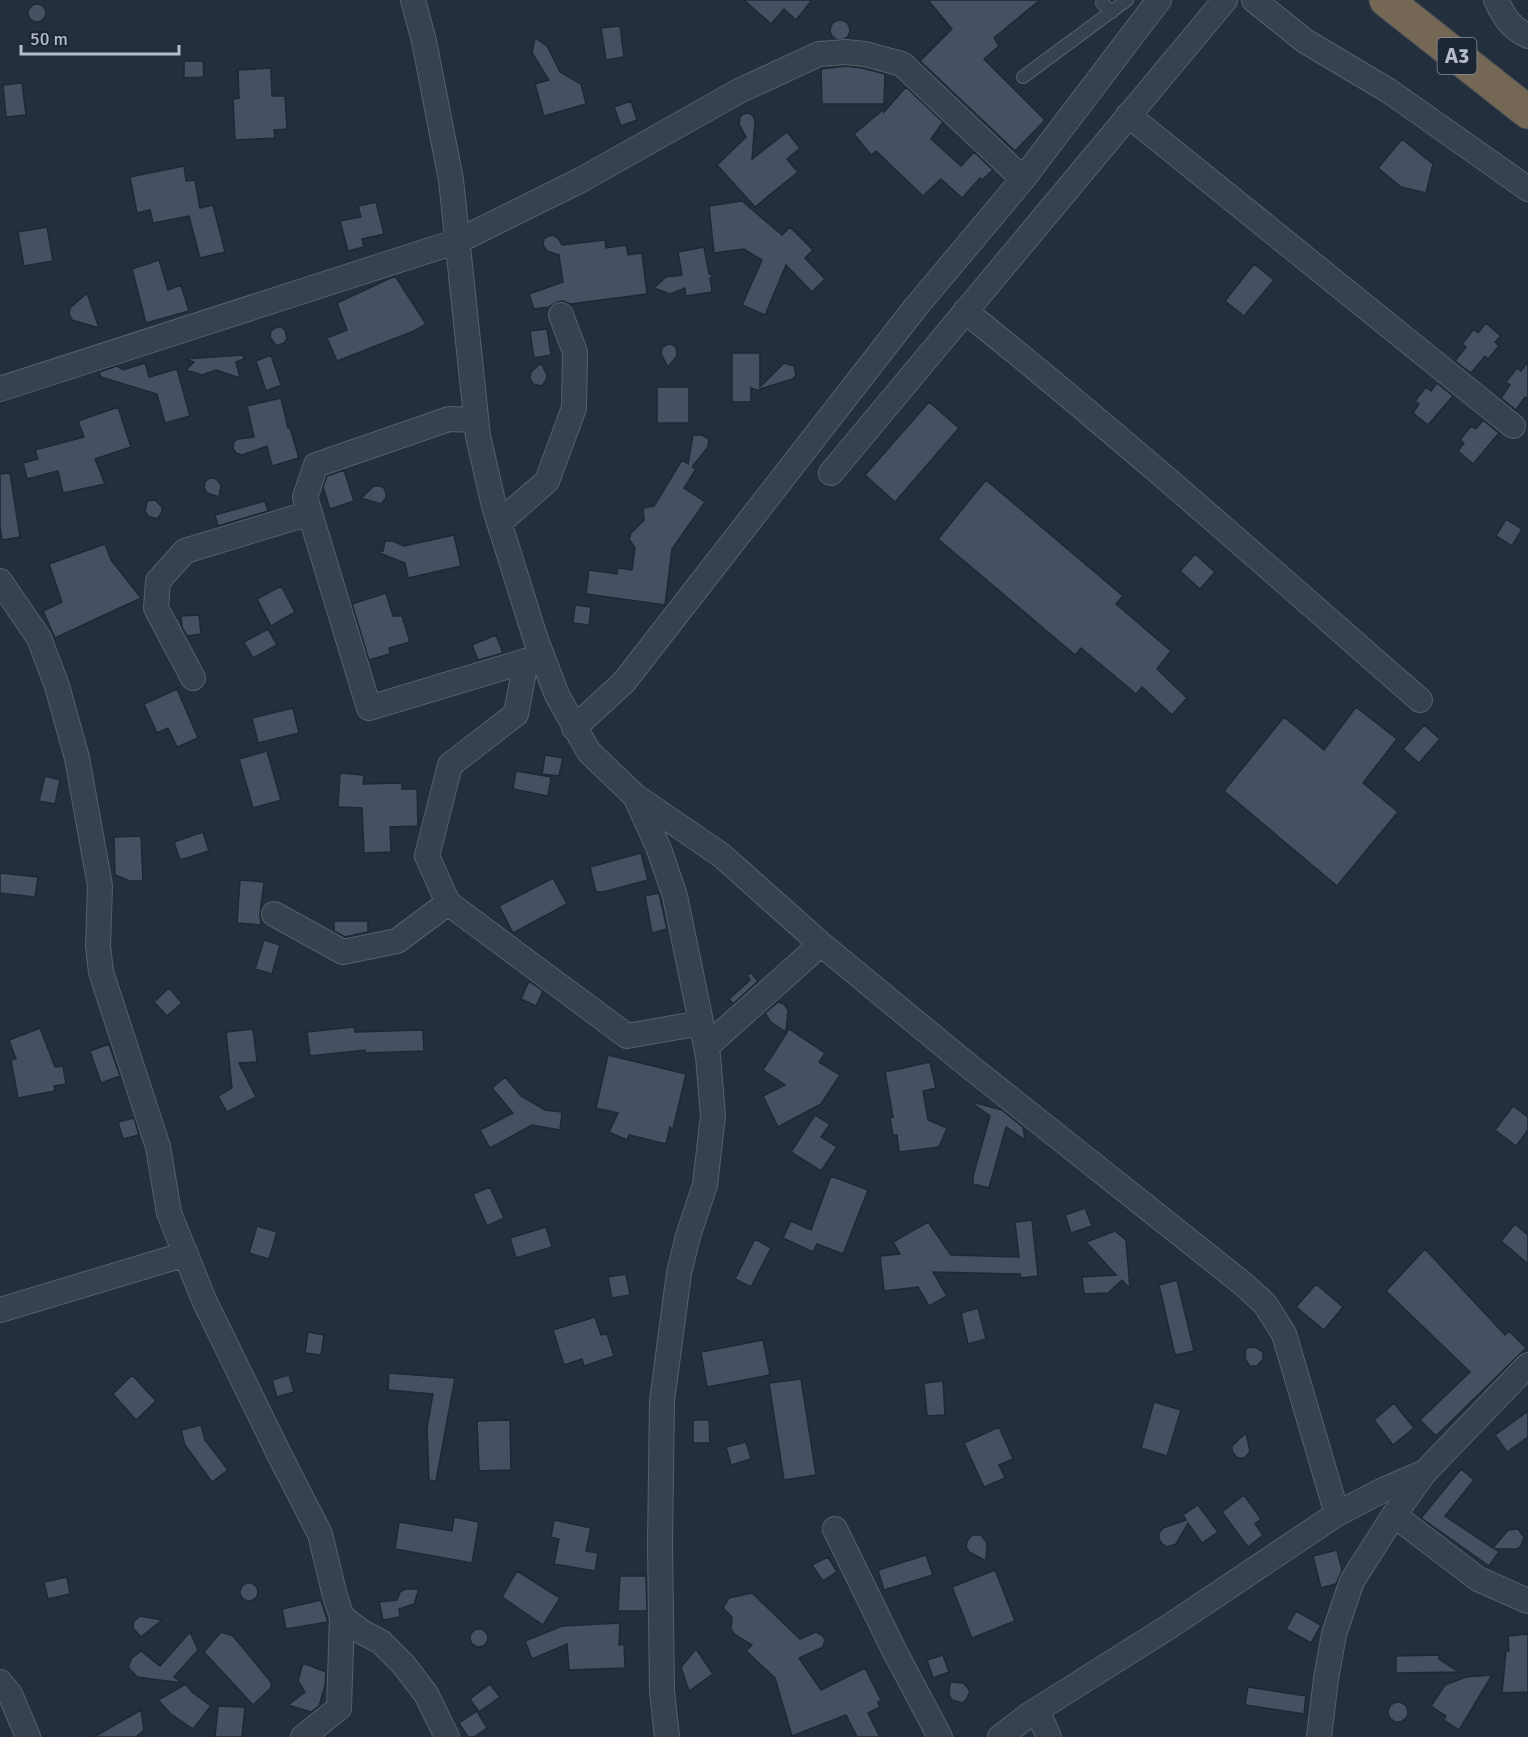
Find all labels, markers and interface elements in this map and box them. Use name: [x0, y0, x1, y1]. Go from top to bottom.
scale bar: [21, 18, 178, 56]
text: 50 m: [30, 28, 68, 50]
road number: A3: [1438, 38, 1476, 74]

